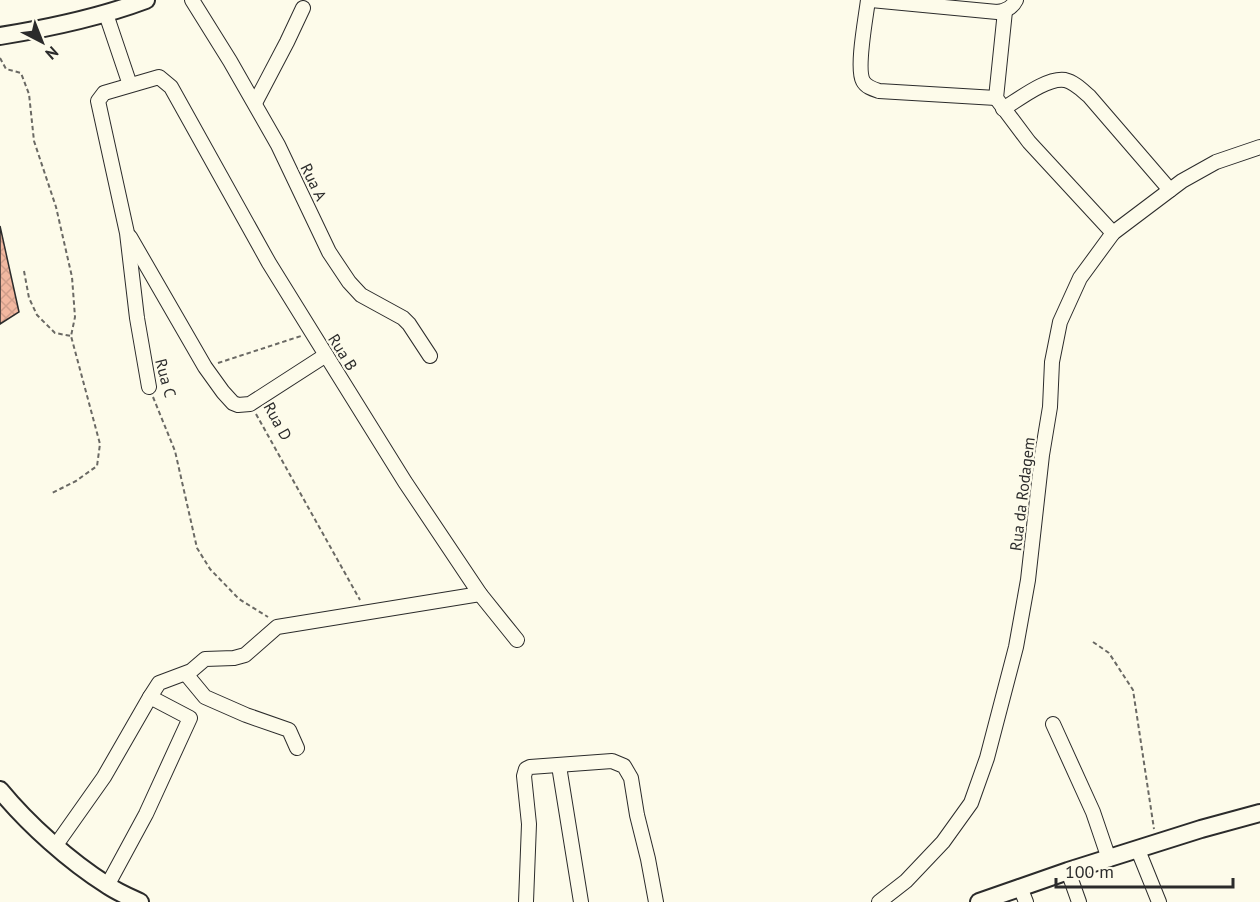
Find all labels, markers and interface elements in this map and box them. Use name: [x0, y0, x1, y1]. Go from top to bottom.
north arrow: [12, 12, 72, 72]
text: N: [41, 42, 63, 64]
street label: Rua A: [296, 160, 332, 205]
street label: Rua B: [324, 330, 362, 374]
street label: Rua C: [151, 356, 181, 400]
street label: Rua D: [259, 398, 297, 444]
street label: Rua da Rodagem: [1005, 436, 1039, 552]
scale bar: [1056, 851, 1233, 889]
text: 100 m: [1065, 860, 1114, 883]

